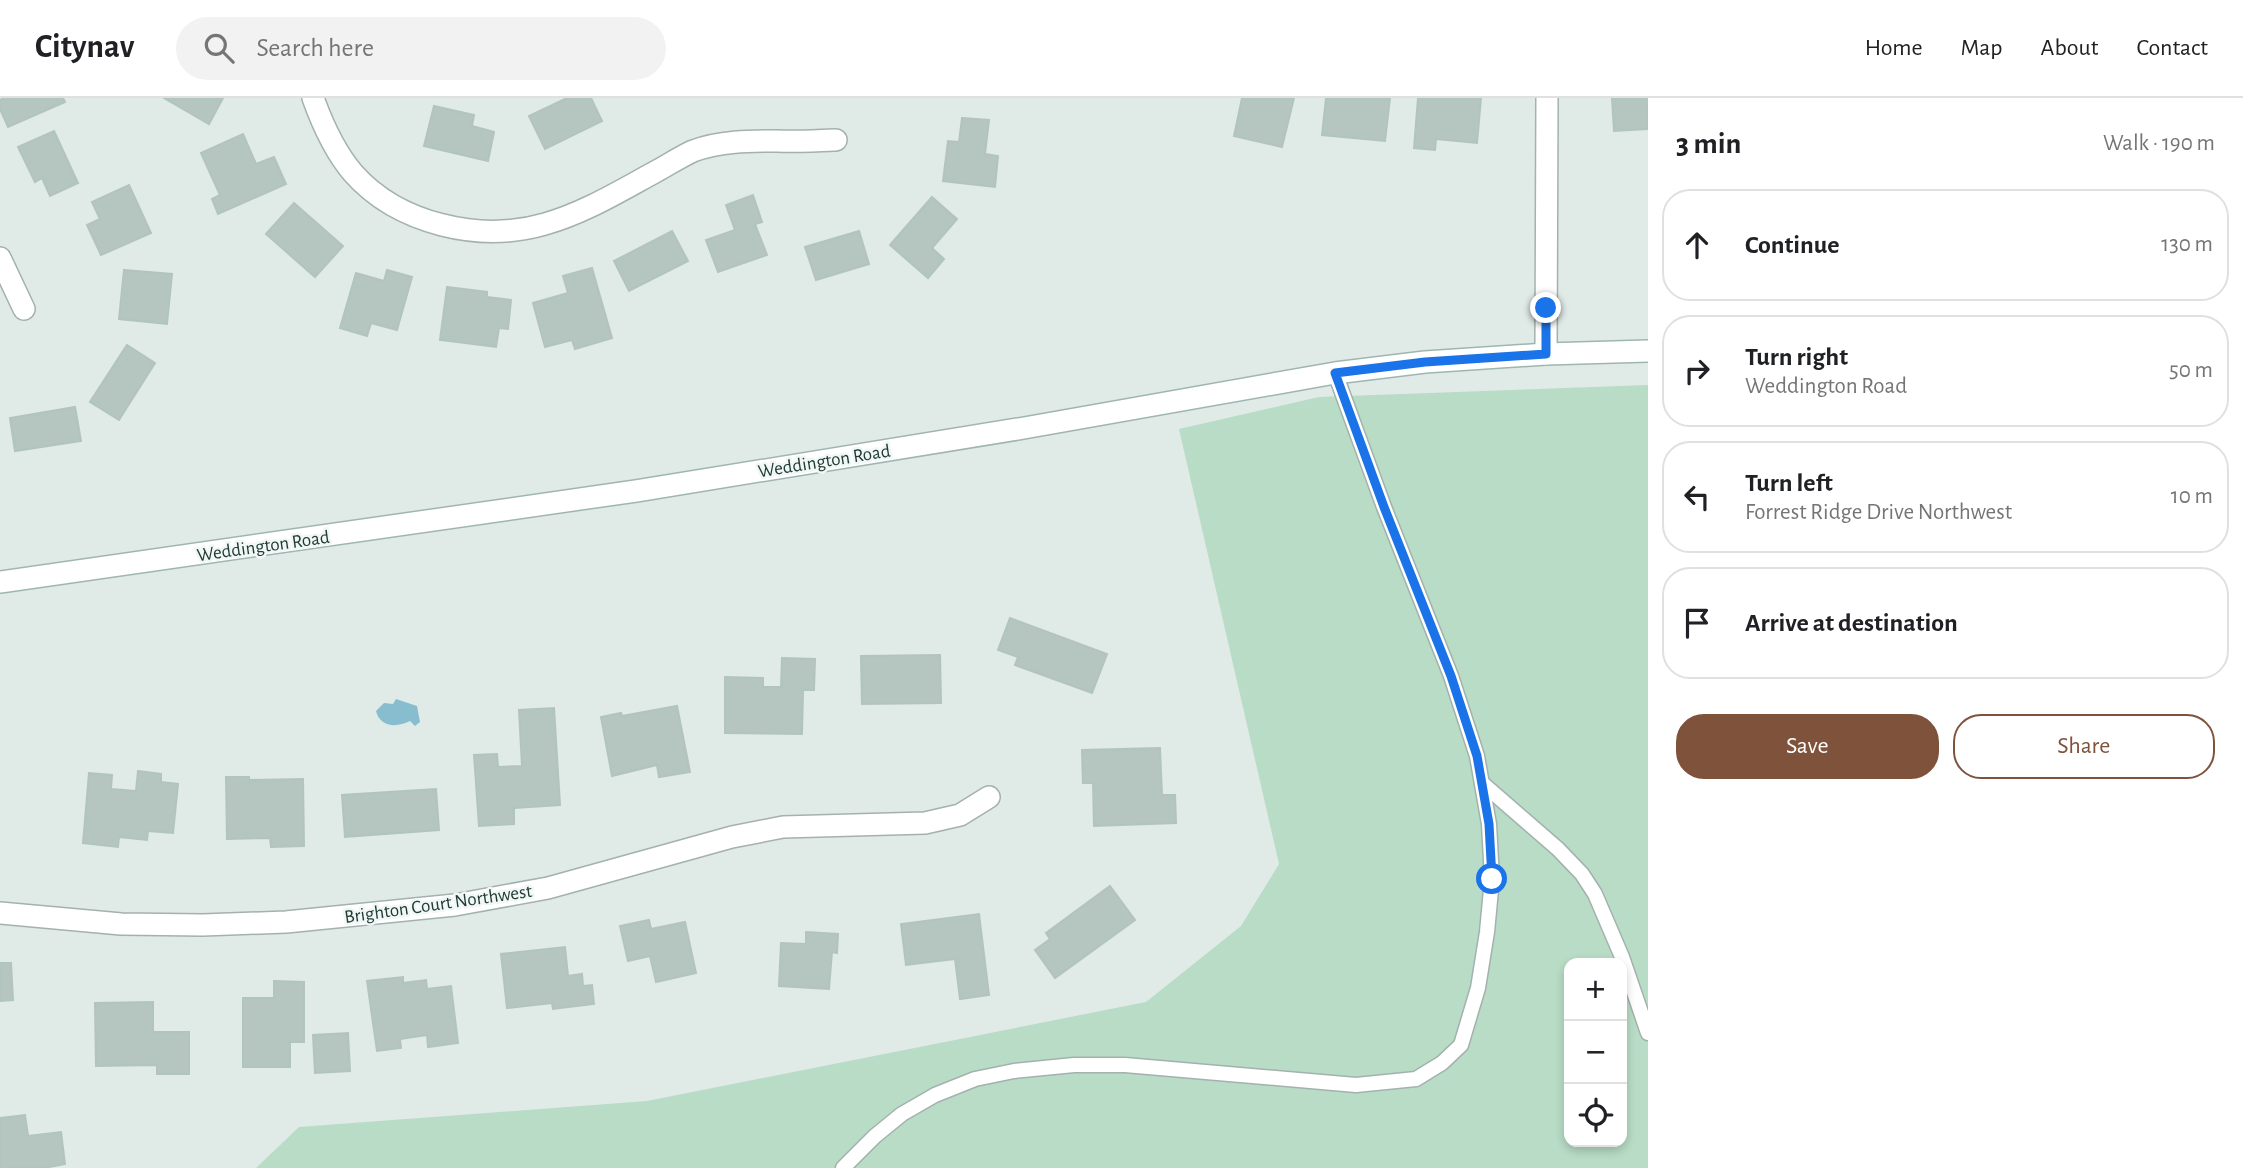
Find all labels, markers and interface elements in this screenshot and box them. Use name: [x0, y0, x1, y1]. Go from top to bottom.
search box: [176, 17, 666, 80]
icon: search: [200, 29, 238, 67]
text: Citynav: [35, 31, 134, 64]
text: Search here: [256, 35, 374, 61]
text: Home: [1865, 36, 1923, 60]
text: Map: [1961, 36, 2003, 60]
text: About: [2041, 36, 2098, 60]
text: Contact: [2136, 36, 2208, 60]
text: 3 min: [1676, 129, 1741, 159]
text: Walk · 190 m: [2103, 132, 2215, 155]
icon: ahead: [1678, 226, 1716, 264]
text: Continue: [1745, 232, 1840, 258]
text: 130 m: [2161, 233, 2213, 256]
route end: [1530, 292, 1561, 323]
text: Turn right: [1745, 344, 1848, 370]
icon: right: [1678, 352, 1716, 390]
text: 50 m: [2169, 359, 2213, 382]
text: Weddington Road: [1745, 375, 1907, 398]
street label: Weddington Road: [757, 442, 892, 481]
text: Turn left: [1745, 470, 1833, 496]
icon: left: [1678, 478, 1716, 516]
text: 10 m: [2171, 485, 2213, 508]
text: Forrest Ridge Drive Northwest: [1745, 501, 2012, 524]
street label: Weddington Road: [196, 528, 331, 565]
icon: arrive: [1678, 604, 1716, 642]
text: Arrive at destination: [1745, 610, 1958, 636]
button: Save: [1676, 714, 1939, 779]
button: Share: [1953, 714, 2215, 779]
route start: [1476, 863, 1507, 894]
street label: Brighton Court Northwest: [343, 882, 533, 927]
map controls: [1564, 958, 1627, 1147]
button: +: [1564, 958, 1627, 1021]
button: −: [1564, 1021, 1627, 1084]
button: locate: [1564, 1084, 1627, 1147]

